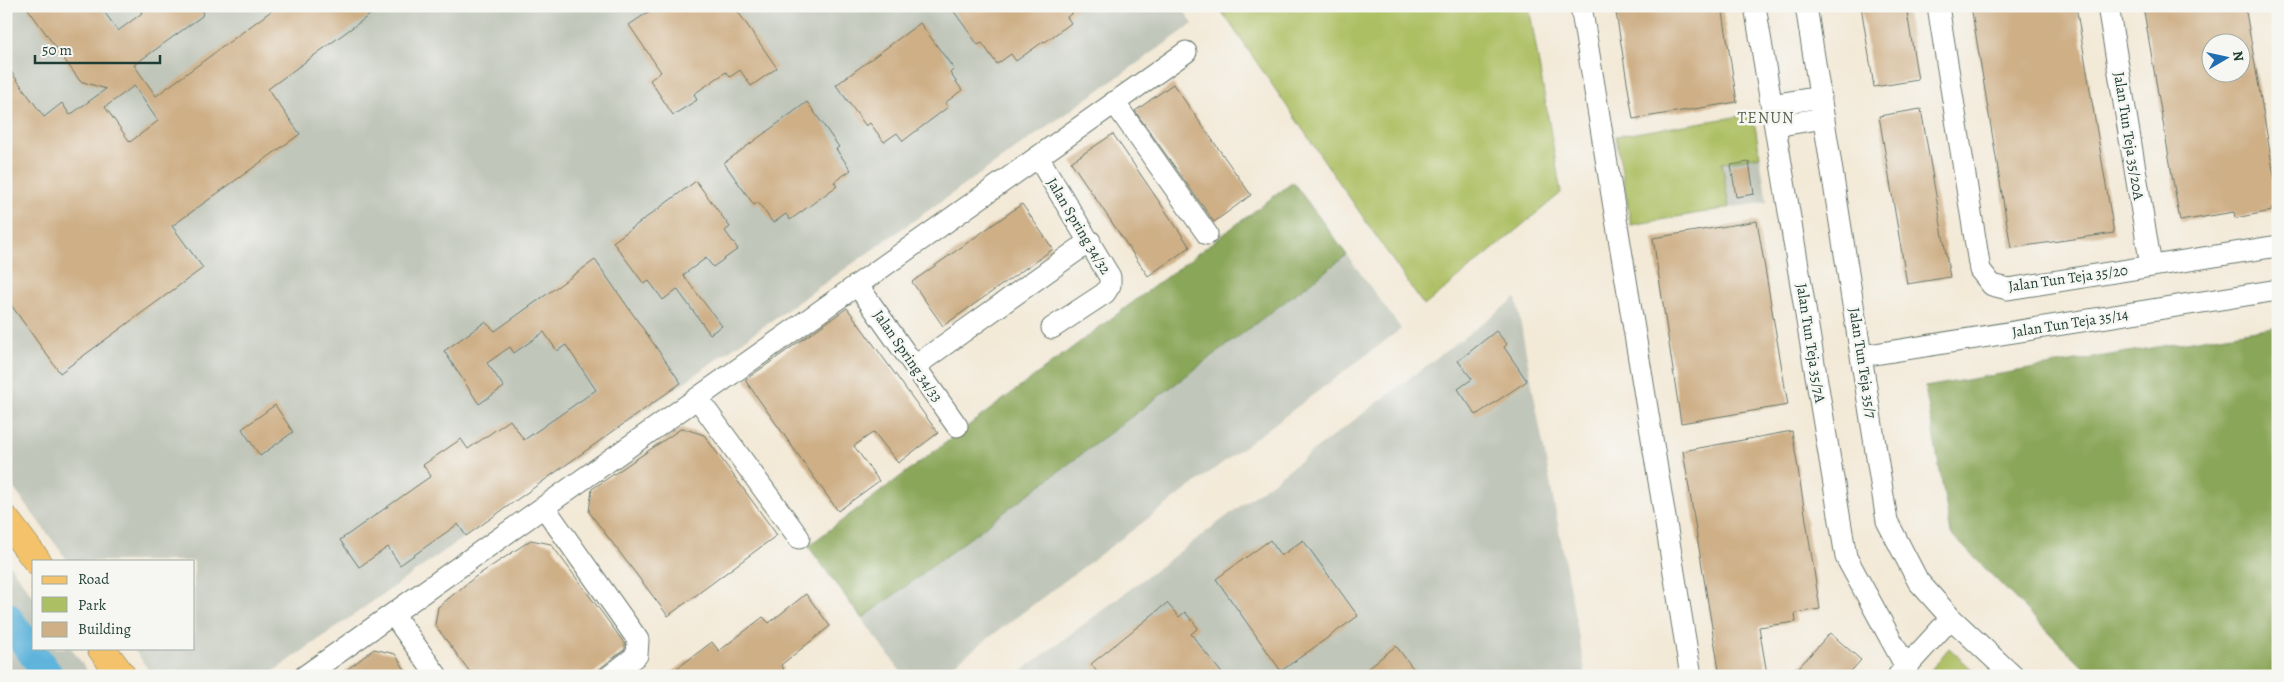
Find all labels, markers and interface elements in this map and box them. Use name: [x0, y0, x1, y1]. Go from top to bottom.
scale bar: [35, 32, 160, 64]
north arrow: [2202, 32, 2252, 82]
text: 50 m: [42, 40, 72, 60]
text: N: [2228, 50, 2249, 63]
street label: Jalan Tun Teja 35/20A: [2109, 70, 2149, 202]
district label: TENUN: [1737, 107, 1795, 129]
street label: Jalan Spring 34/32: [1042, 174, 1116, 278]
street label: Jalan Tun Teja 35/20: [2007, 260, 2129, 296]
street label: Jalan Tun Teja 35/7A: [1792, 282, 1830, 404]
street label: Jalan Tun Teja 35/14: [2010, 304, 2130, 342]
street label: Jalan Spring 34/33: [869, 306, 947, 406]
street label: Jalan Tun Teja 35/7: [1844, 306, 1882, 421]
legend: [32, 560, 195, 650]
text: Road: [78, 569, 110, 589]
text: Park: [78, 595, 107, 615]
text: Building: [78, 619, 131, 639]

